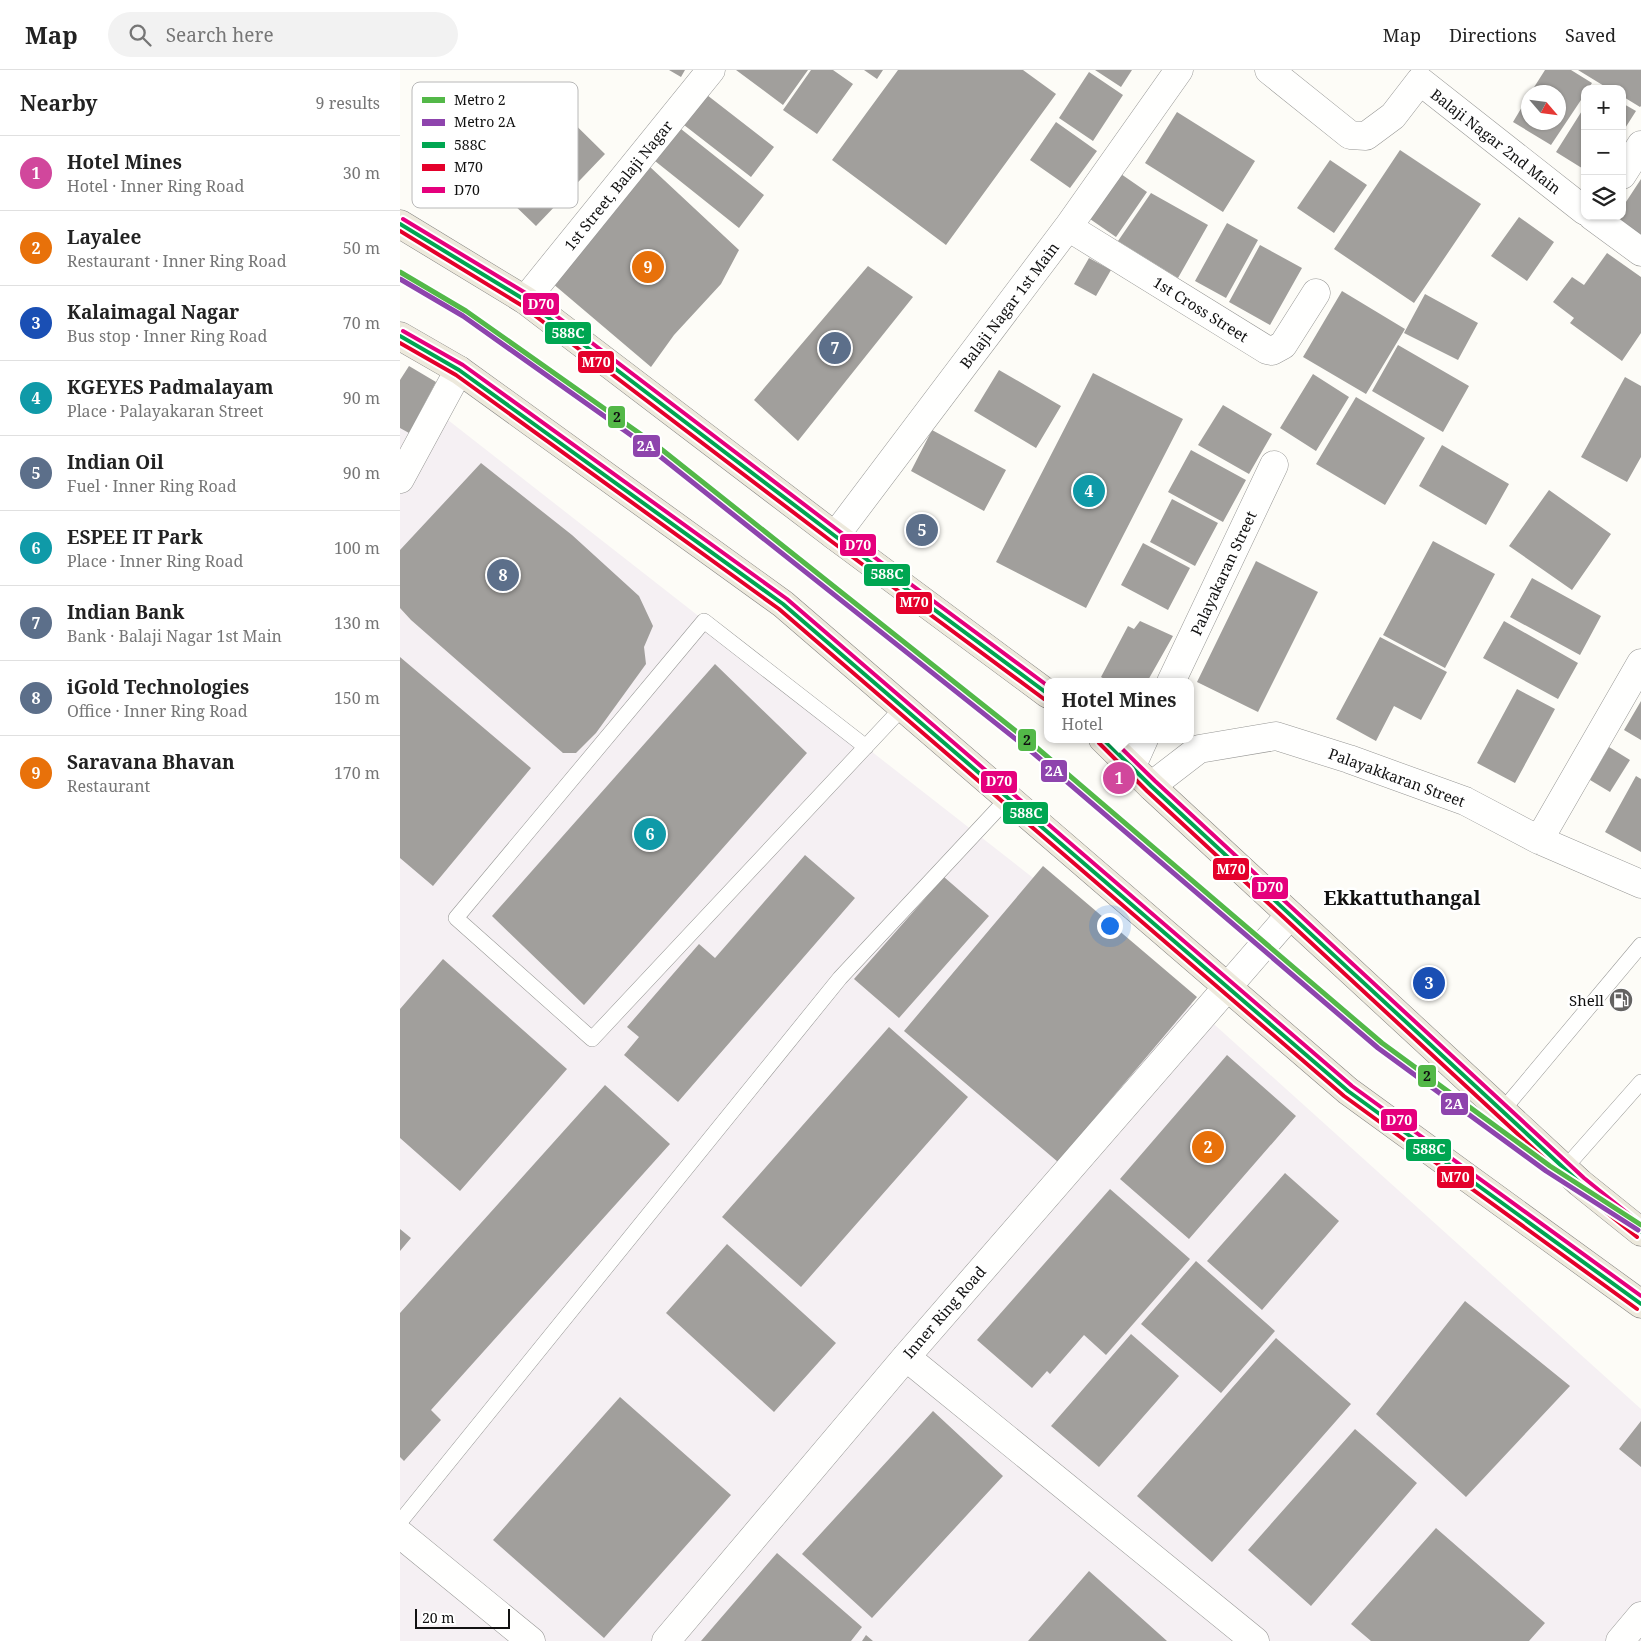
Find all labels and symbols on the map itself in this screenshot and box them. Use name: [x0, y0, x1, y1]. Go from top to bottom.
legend: [412, 82, 578, 208]
street label: Balaji Nagar 2nd Main: [1427, 84, 1565, 198]
north arrow: [1521, 85, 1566, 130]
text: Metro 2: [454, 90, 506, 109]
text: Metro 2A: [454, 112, 516, 131]
street label: 1st Street, Balaji Nagar: [559, 116, 677, 254]
text: 588C: [454, 135, 486, 154]
text: M70: [454, 157, 483, 176]
text: D70: [454, 180, 480, 199]
street label: Balaji Nagar 1st Main: [955, 238, 1063, 372]
pin: 9: [632, 248, 664, 286]
street label: 1st Cross Street: [1150, 272, 1252, 346]
line badge: D70: [522, 292, 560, 316]
text: D70: [528, 294, 554, 313]
line badge: 588C: [544, 321, 592, 345]
text: 588C: [551, 323, 585, 342]
pin: 7: [819, 329, 851, 367]
line badge: M70: [577, 350, 615, 374]
text: M70: [581, 352, 611, 371]
line badge: 2: [607, 405, 626, 429]
text: 2: [613, 407, 621, 426]
line badge: 2A: [632, 434, 661, 458]
text: 2A: [637, 436, 656, 455]
pin: 4: [1073, 472, 1105, 510]
street label: Palayakaran Street: [1185, 508, 1261, 638]
pin: 5: [906, 511, 938, 549]
line badge: D70: [839, 533, 877, 557]
text: D70: [845, 535, 871, 554]
pin: 8: [487, 556, 519, 594]
line badge: 588C: [863, 563, 911, 587]
text: 588C: [870, 564, 904, 583]
line badge: M70: [895, 591, 933, 615]
text: M70: [899, 592, 929, 611]
line badge: 2: [1017, 728, 1037, 752]
text: 2: [1023, 730, 1031, 749]
street label: Palayakkaran Street: [1326, 743, 1468, 811]
line badge: 2A: [1040, 759, 1068, 783]
pin: 1: [1103, 759, 1135, 797]
text: 2A: [1045, 761, 1064, 780]
line badge: D70: [980, 770, 1018, 794]
text: D70: [986, 771, 1012, 790]
line badge: 588C: [1002, 801, 1049, 825]
text: 588C: [1009, 803, 1043, 822]
pin: 6: [634, 815, 666, 853]
line badge: M70: [1212, 857, 1250, 881]
text: M70: [1216, 859, 1246, 878]
line badge: D70: [1251, 876, 1289, 900]
text: D70: [1257, 877, 1283, 896]
district label: Ekkattuthangal: [1323, 884, 1481, 911]
your location: [1097, 913, 1123, 939]
pin: 3: [1413, 964, 1445, 1002]
fuel station icon: Shell: [1608, 987, 1634, 1013]
place label: Shell: [1569, 990, 1604, 1010]
line badge: 2: [1417, 1064, 1437, 1088]
text: 2: [1423, 1066, 1431, 1085]
line badge: 2A: [1440, 1092, 1469, 1116]
text: 2A: [1445, 1094, 1464, 1113]
line badge: D70: [1380, 1108, 1418, 1132]
text: D70: [1386, 1110, 1412, 1129]
pin: 2: [1192, 1128, 1224, 1166]
line badge: 588C: [1405, 1138, 1452, 1162]
text: 588C: [1412, 1139, 1446, 1158]
line badge: M70: [1436, 1165, 1475, 1189]
text: M70: [1440, 1167, 1470, 1186]
street label: Inner Ring Road: [898, 1262, 990, 1362]
scale bar: [415, 1606, 510, 1629]

